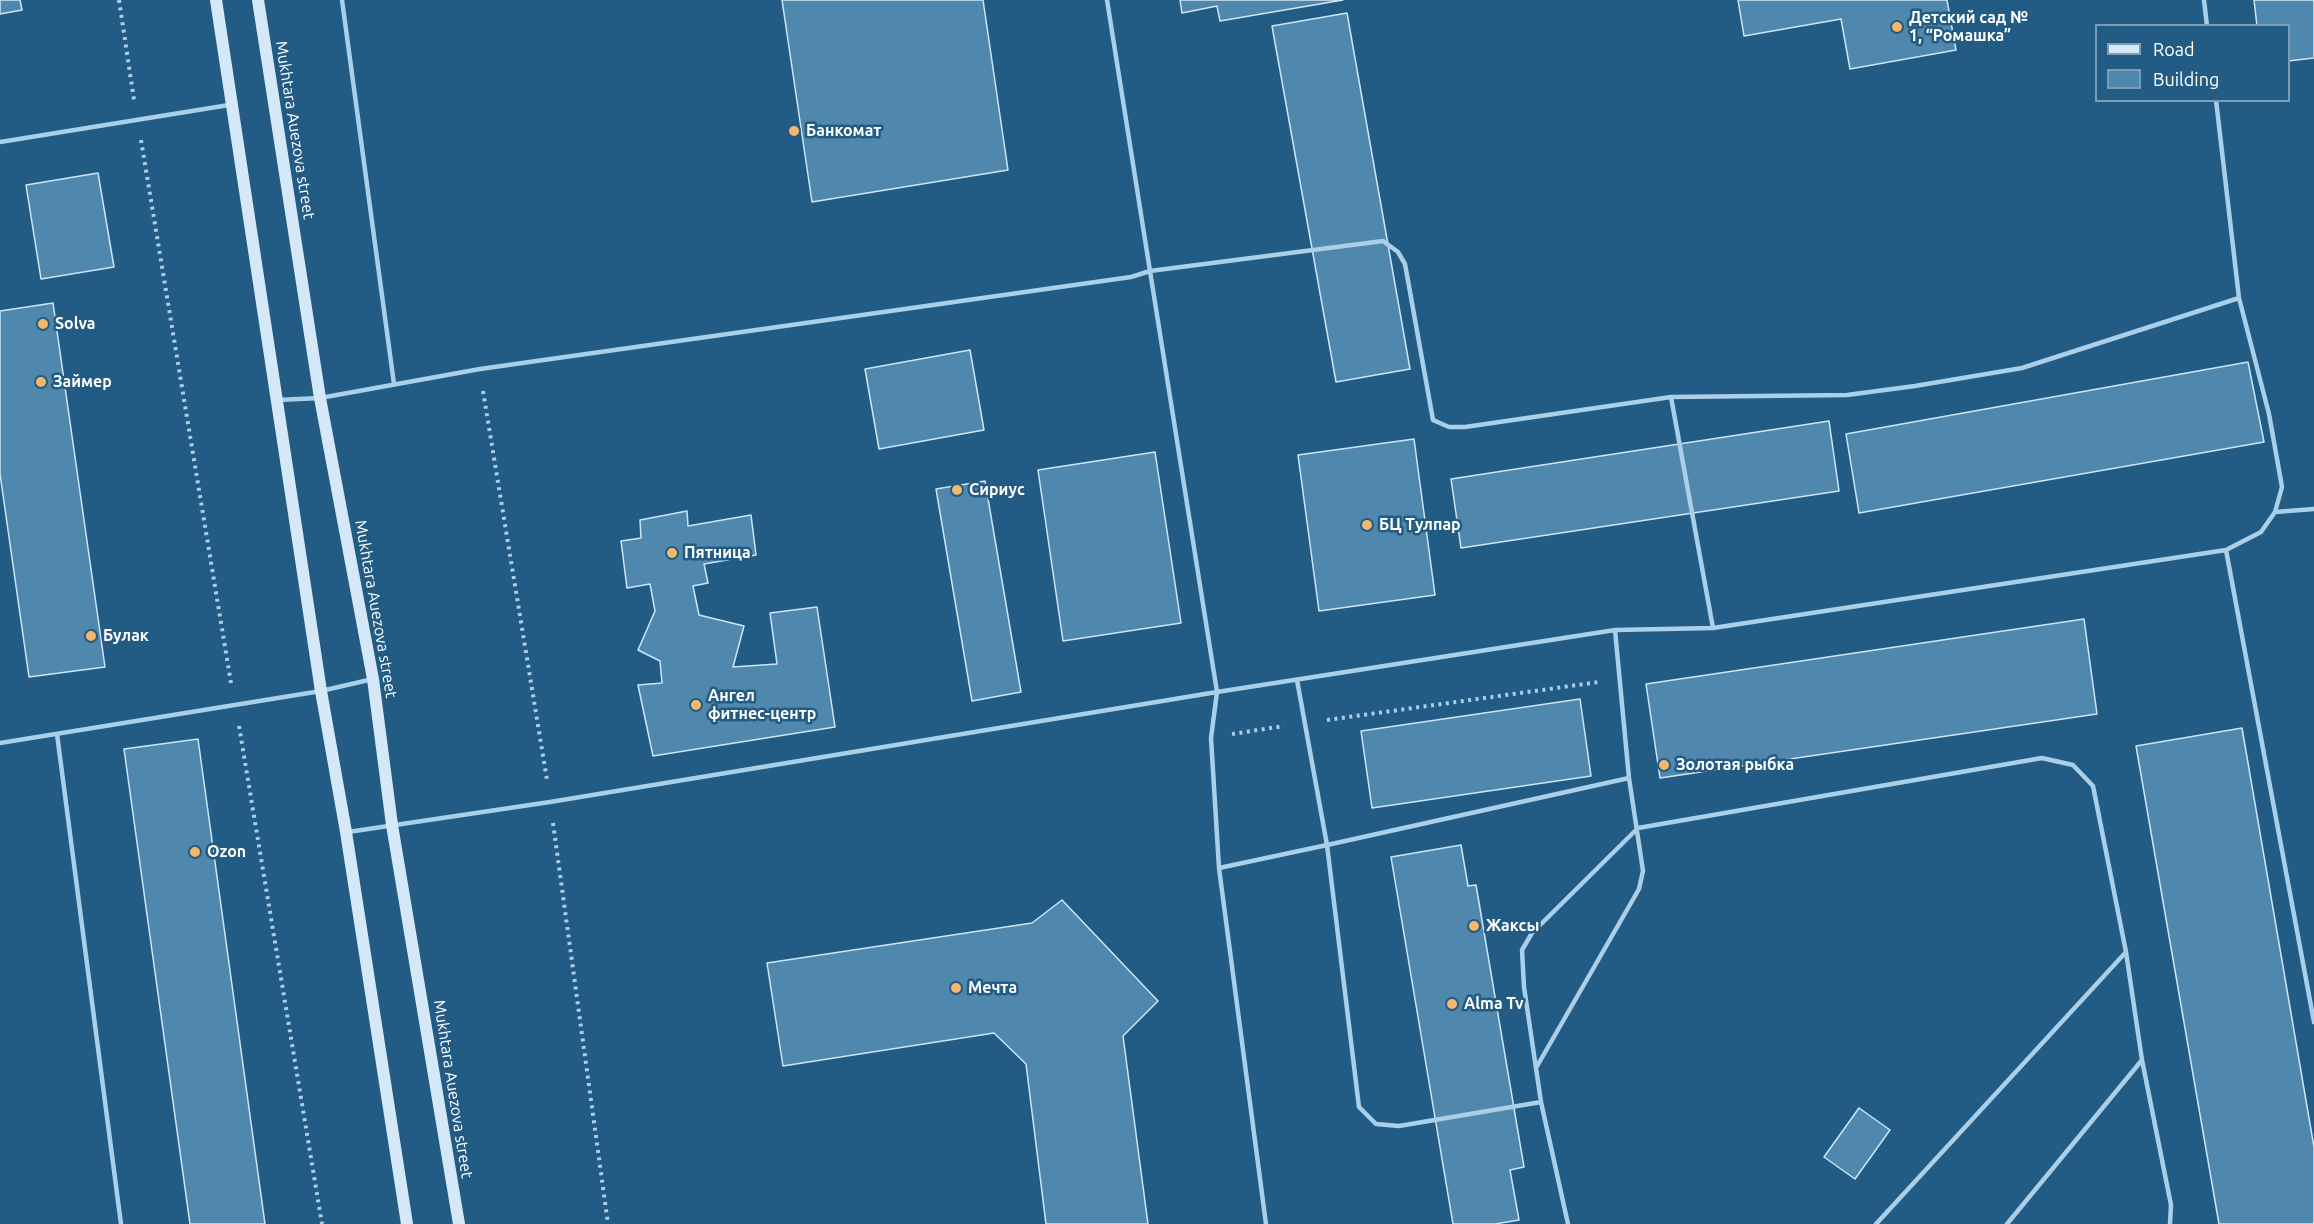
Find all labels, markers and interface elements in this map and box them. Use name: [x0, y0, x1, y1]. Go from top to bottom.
place label: Детский сад № 1, “Ромашка”: [1909, 8, 2028, 46]
marker: Детский сад № 1, “Ромашка”: [1890, 20, 1904, 34]
legend: [2095, 24, 2290, 102]
street label: Mukhtara Auezova street: [271, 39, 319, 221]
text: Road: [2153, 39, 2195, 59]
text: Building: [2153, 69, 2219, 89]
place label: Банкомат: [806, 121, 881, 141]
marker: Банкомат: [787, 124, 801, 138]
place label: Solva: [55, 314, 96, 334]
marker: Solva: [36, 317, 50, 331]
place label: Займер: [53, 372, 112, 392]
marker: Займер: [34, 375, 48, 389]
place label: Сириус: [969, 480, 1025, 500]
marker: Сириус: [950, 483, 964, 497]
place label: БЦ Тулпар: [1379, 515, 1461, 535]
street label: Mukhtara Auezova street: [351, 518, 401, 700]
marker: БЦ Тулпар: [1360, 518, 1374, 532]
place label: Пятница: [684, 543, 751, 563]
marker: Пятница: [665, 546, 679, 560]
place label: Булак: [103, 626, 149, 646]
marker: Булак: [84, 629, 98, 643]
place label: Ангел фитнес-центр: [708, 686, 816, 724]
marker: Ангел фитнес-центр: [689, 698, 703, 712]
place label: Золотая рыбка: [1676, 755, 1794, 775]
marker: Золотая рыбка: [1657, 758, 1671, 772]
place label: Ozon: [207, 842, 246, 862]
marker: Ozon: [188, 845, 202, 859]
place label: Жаксы: [1486, 916, 1539, 936]
marker: Жаксы: [1467, 919, 1481, 933]
place label: Мечта: [968, 978, 1017, 998]
marker: Мечта: [949, 981, 963, 995]
place label: Alma Tv: [1464, 994, 1524, 1014]
marker: Alma Tv: [1445, 997, 1459, 1011]
street label: Mukhtara Auezova street: [429, 998, 477, 1180]

